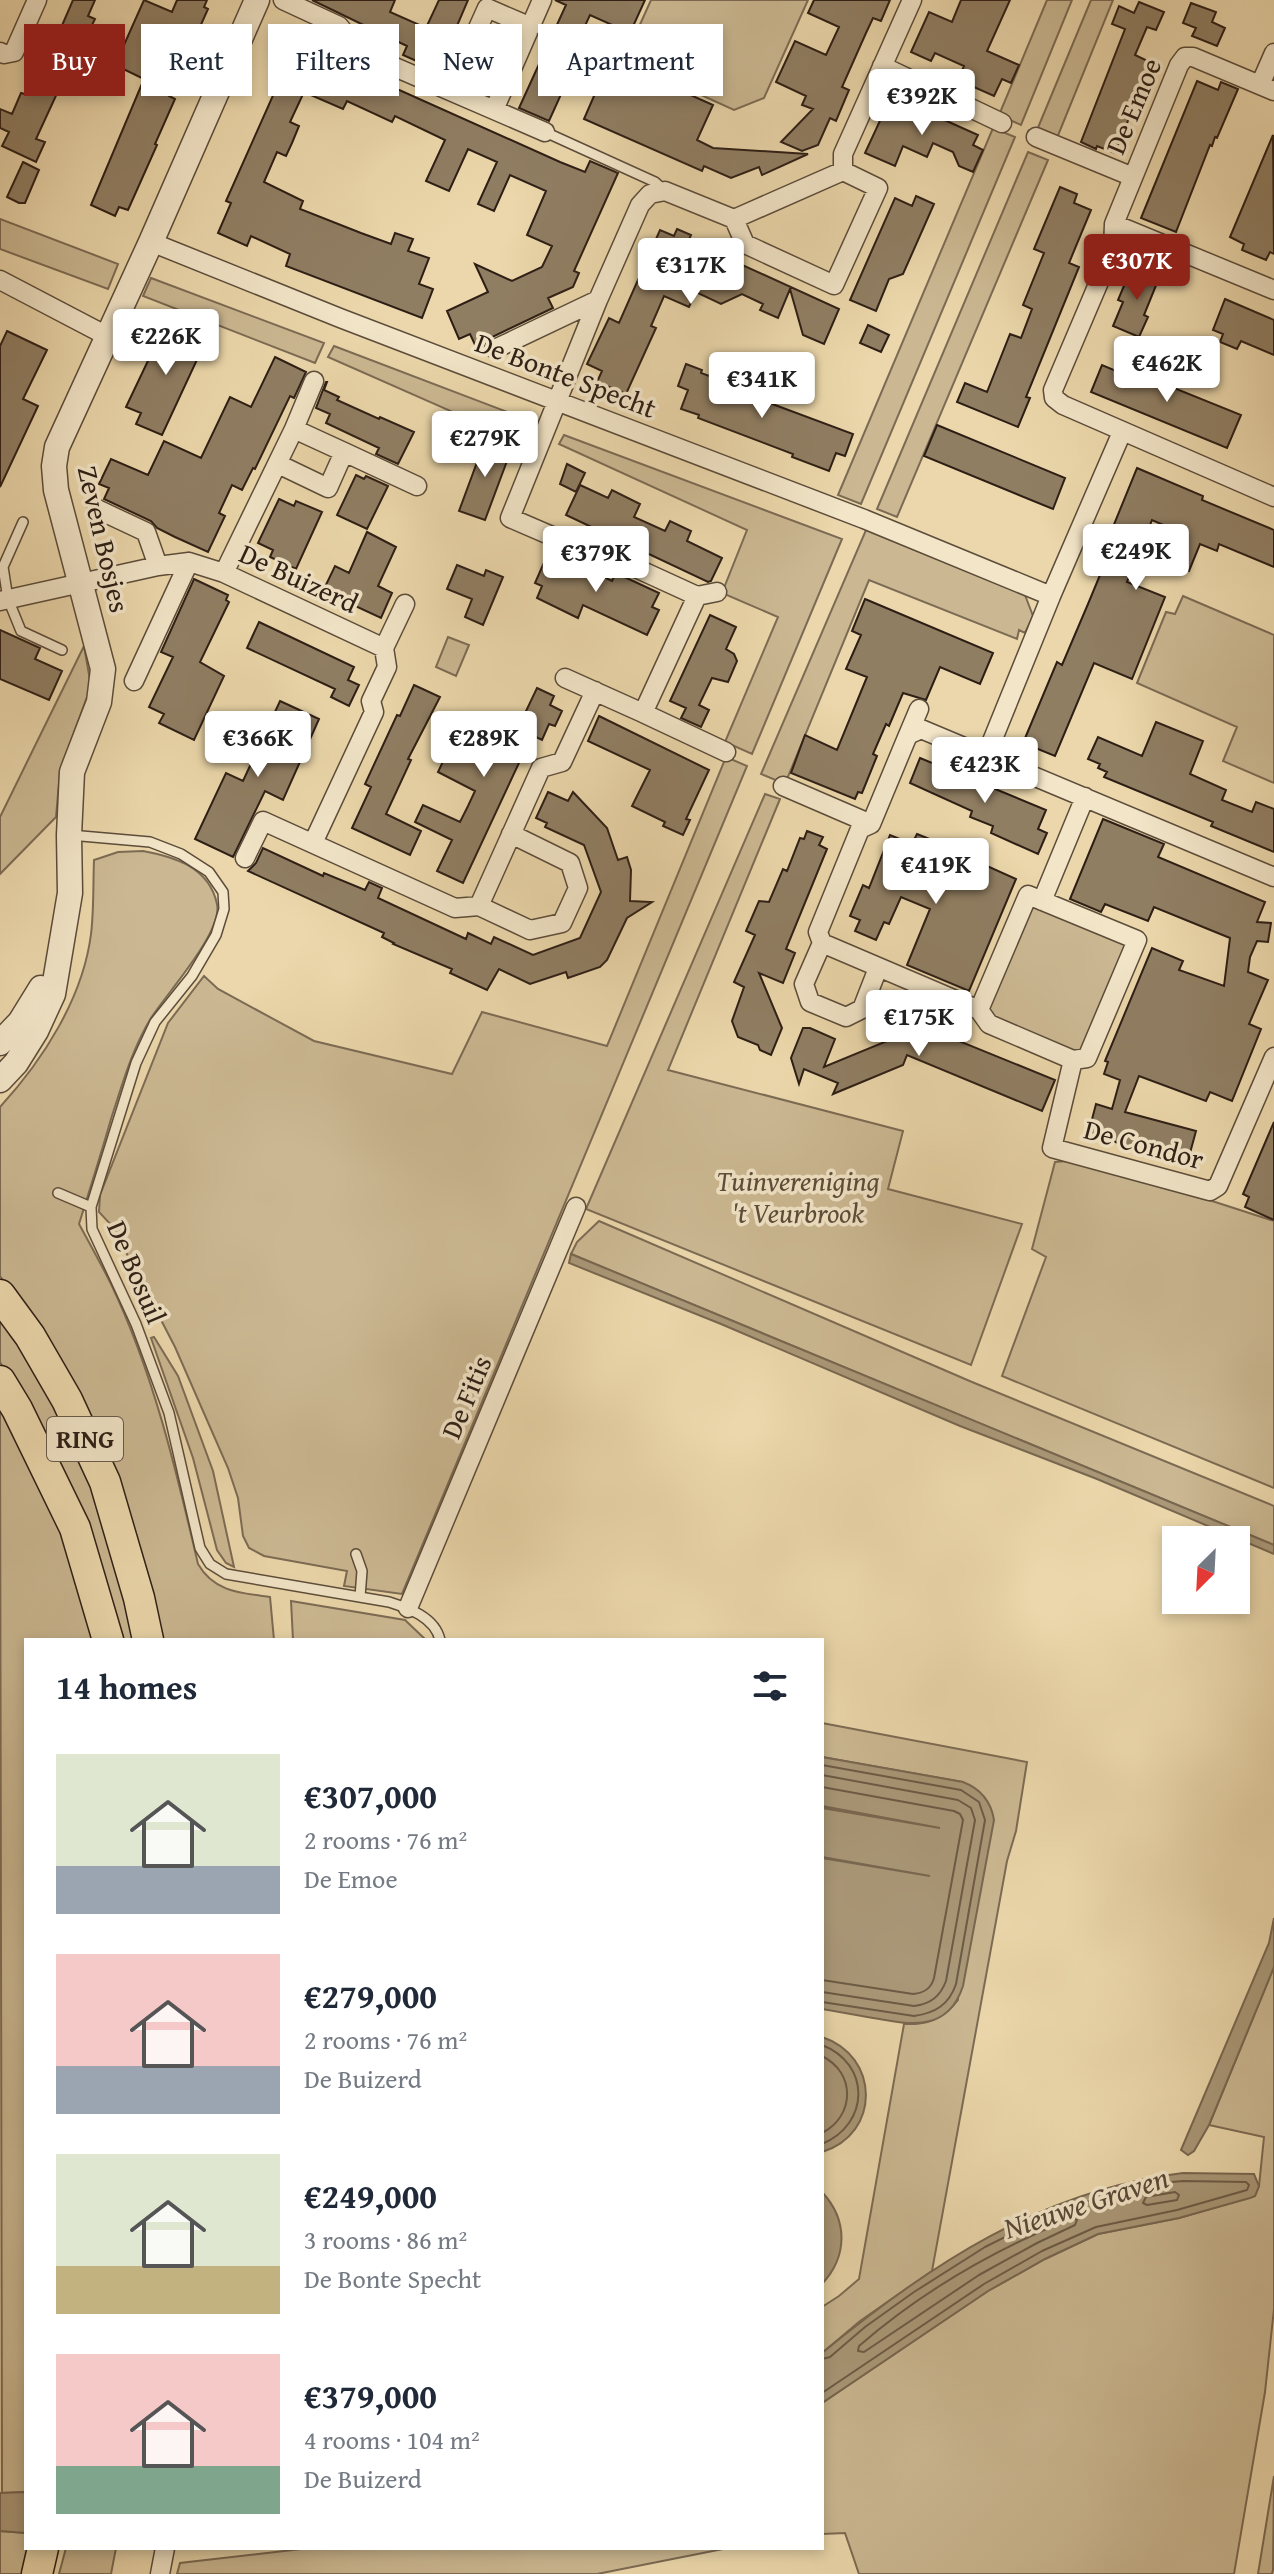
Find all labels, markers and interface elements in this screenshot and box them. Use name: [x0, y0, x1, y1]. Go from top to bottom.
chip: Buy: [24, 24, 125, 96]
chip: Rent: [141, 24, 252, 96]
chip: Filters: [268, 24, 399, 96]
chip: New: [415, 24, 522, 96]
chip: Apartment: [538, 24, 723, 96]
street label: De Emoe: [1094, 51, 1171, 160]
pin: €392K: [866, 69, 978, 137]
text: €392K: [887, 75, 957, 114]
pin: €307K: [1081, 234, 1193, 302]
pin: €317K: [635, 238, 747, 306]
text: €307K: [1102, 240, 1172, 279]
text: €317K: [656, 244, 726, 283]
pin: €226K: [110, 309, 222, 377]
text: €226K: [131, 315, 201, 354]
street label: De Bonte Specht: [470, 321, 663, 428]
pin: €462K: [1111, 336, 1223, 404]
text: €462K: [1132, 342, 1202, 381]
pin: €341K: [706, 352, 818, 420]
text: €341K: [727, 358, 797, 397]
pin: €279K: [429, 411, 541, 479]
text: €279K: [450, 417, 520, 456]
street label: Zeven Bosjes: [68, 462, 141, 616]
pin: €249K: [1080, 524, 1192, 592]
pin: €379K: [540, 526, 652, 594]
text: €249K: [1101, 530, 1171, 569]
street label: De Buizerd: [233, 532, 365, 623]
text: €379K: [561, 532, 631, 571]
pin: €366K: [202, 711, 314, 779]
pin: €289K: [428, 711, 540, 779]
text: €366K: [223, 717, 293, 756]
text: €289K: [449, 717, 519, 756]
pin: €423K: [929, 737, 1041, 805]
text: €423K: [950, 743, 1020, 782]
pin: €419K: [880, 838, 992, 906]
text: €419K: [901, 844, 971, 883]
pin: €175K: [863, 990, 975, 1058]
text: €175K: [884, 996, 954, 1035]
street label: De Condor: [1080, 1108, 1209, 1179]
park label: Tuinvereniging 't Veurbrook: [717, 1160, 880, 1233]
street label: De Bosuil: [97, 1214, 178, 1330]
street label: De Fitis: [430, 1349, 501, 1445]
road number: RING: [47, 1417, 123, 1461]
north arrow: [1162, 1526, 1250, 1614]
map controls: [1162, 1526, 1250, 1614]
text: 14 homes: [56, 1662, 197, 1711]
icon: filters: [748, 1664, 792, 1708]
text: €307,000: [304, 1771, 437, 1820]
icon: home: [120, 1786, 216, 1882]
text: 2 rooms · 76 m²: [304, 1820, 467, 1859]
text: De Emoe: [304, 1859, 398, 1898]
text: €279,000: [304, 1971, 437, 2020]
icon: home: [120, 1986, 216, 2082]
text: 2 rooms · 76 m²: [304, 2020, 467, 2059]
text: De Buizerd: [304, 2059, 422, 2098]
water label: Nieuwe Graven: [997, 2155, 1174, 2250]
text: €249,000: [304, 2171, 437, 2220]
icon: home: [120, 2186, 216, 2282]
text: 3 rooms · 86 m²: [304, 2220, 467, 2259]
text: De Bonte Specht: [304, 2259, 481, 2298]
text: €379,000: [304, 2371, 437, 2420]
icon: home: [120, 2386, 216, 2482]
text: 4 rooms · 104 m²: [304, 2420, 480, 2459]
text: De Buizerd: [304, 2459, 422, 2498]

